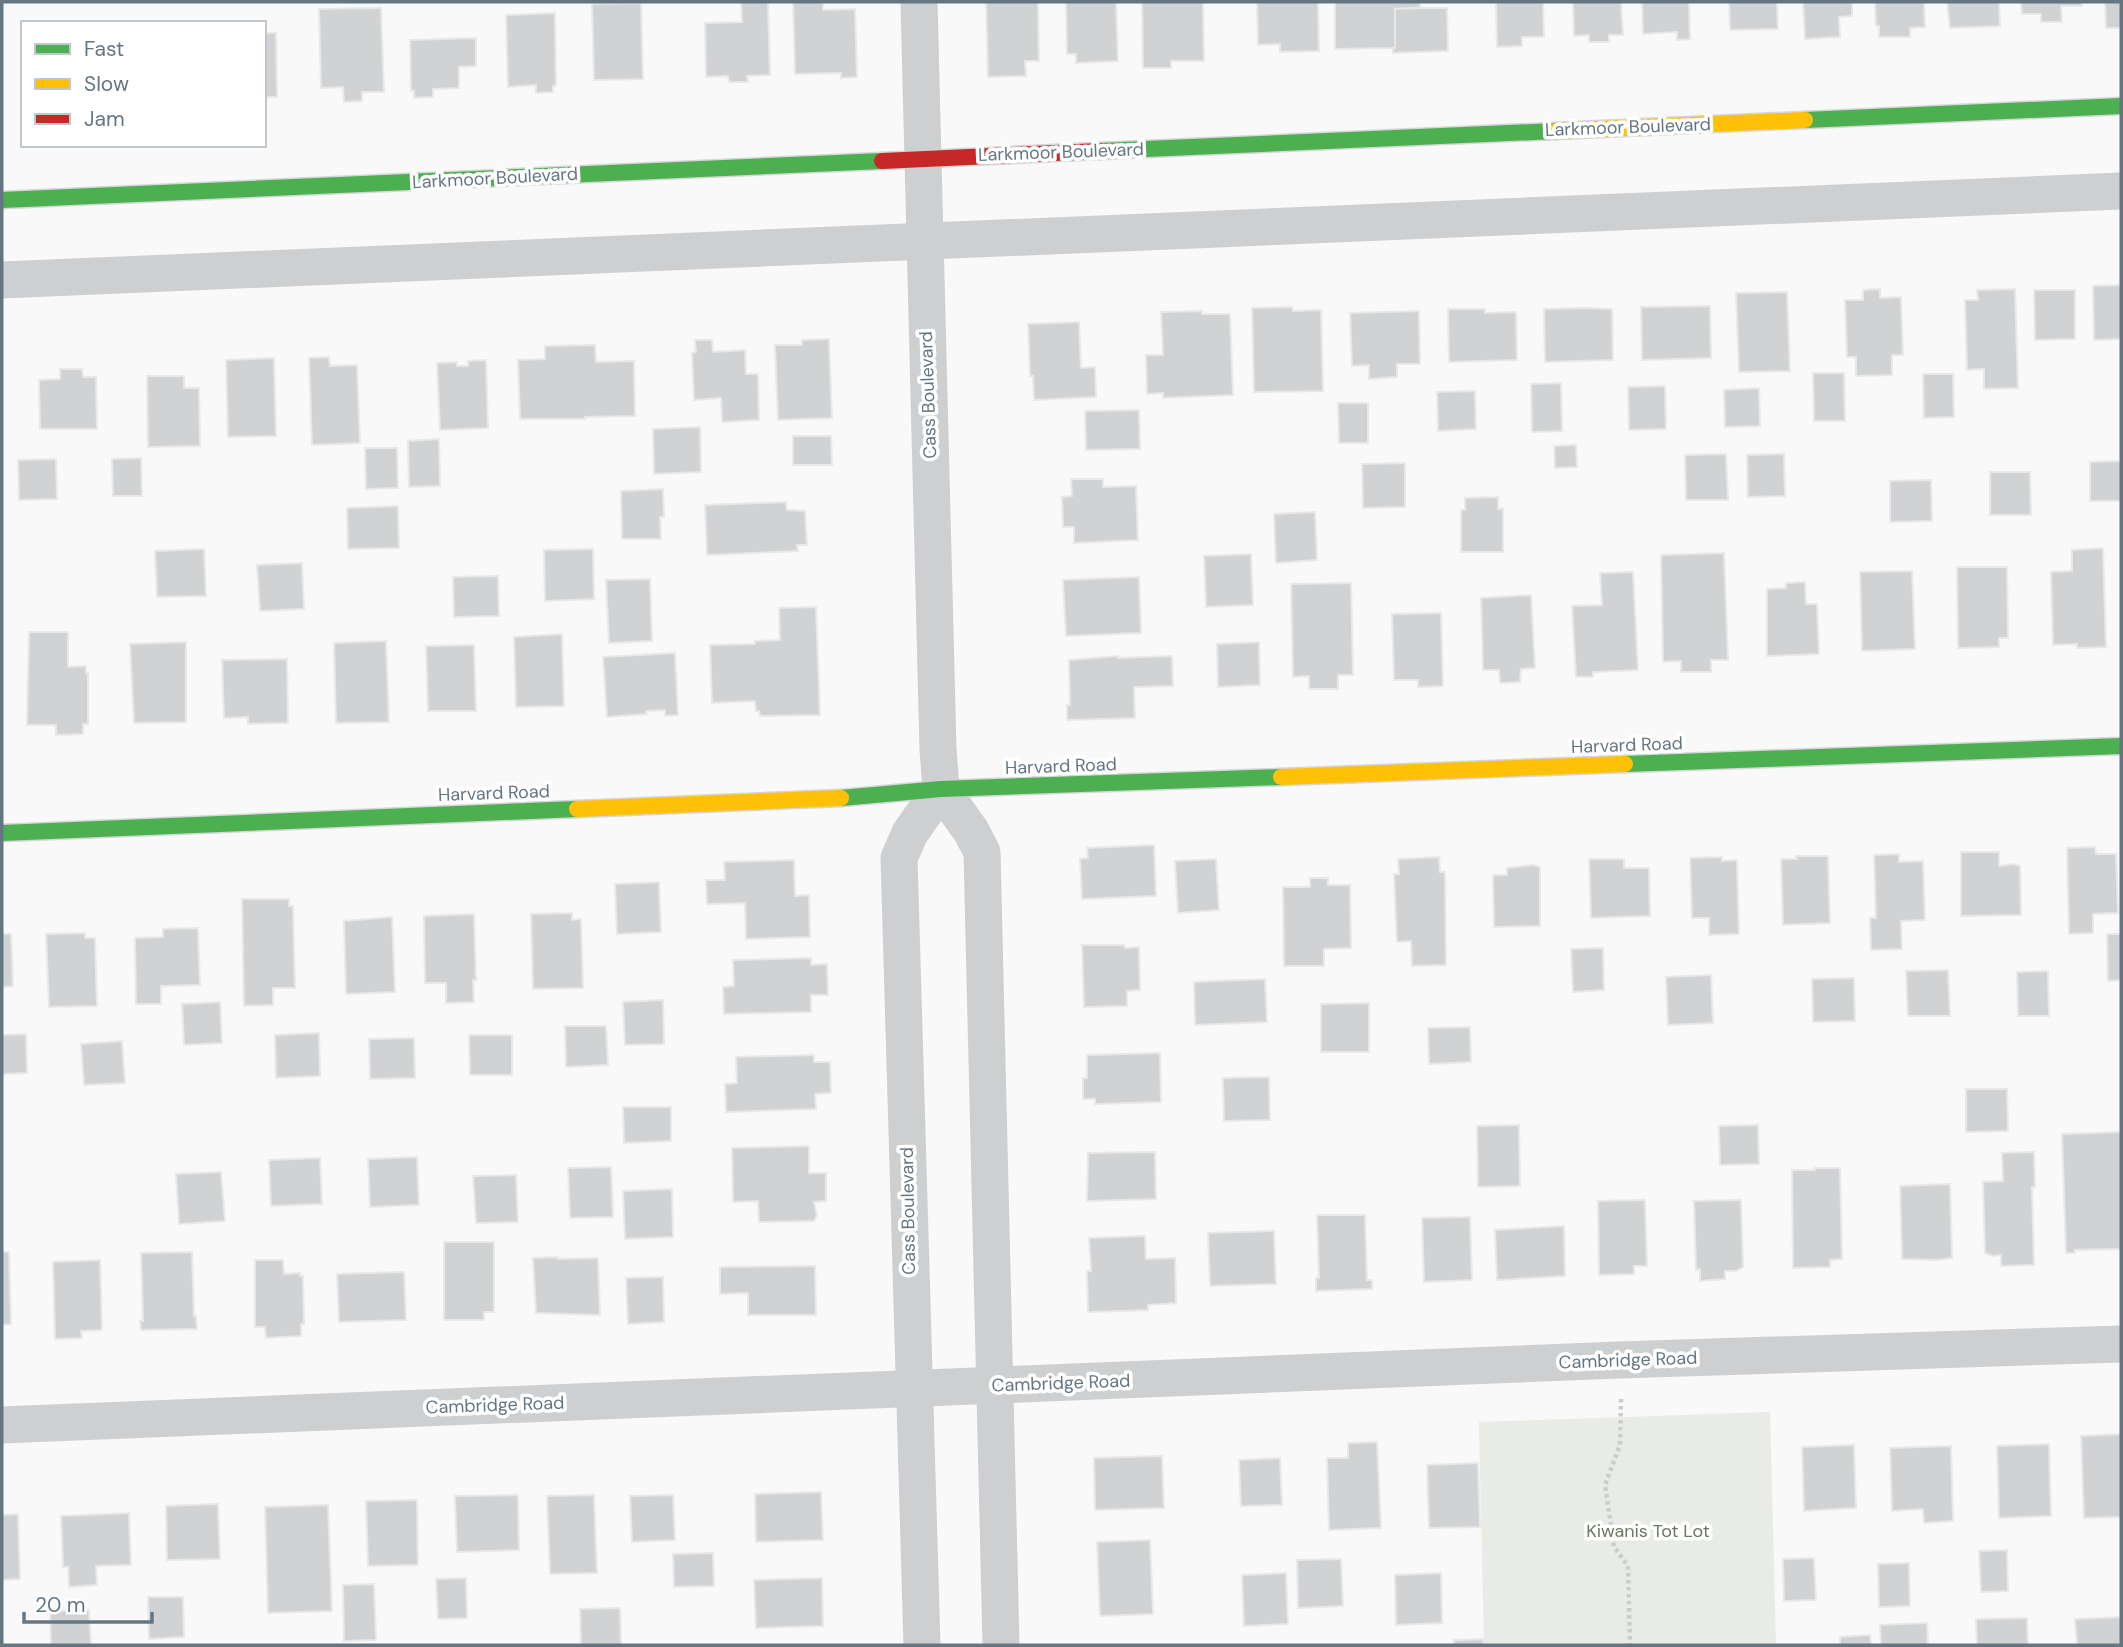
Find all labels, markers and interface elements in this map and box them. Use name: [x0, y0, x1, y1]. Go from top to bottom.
legend: [21, 21, 266, 147]
text: Fast: [84, 35, 124, 63]
text: Slow: [84, 70, 129, 98]
text: Jam: [84, 105, 125, 133]
street label: Larkmoor Boulevard: [1545, 112, 1711, 142]
street label: Larkmoor Boulevard: [978, 137, 1144, 167]
street label: Larkmoor Boulevard: [411, 162, 579, 194]
street label: Cass Boulevard: [914, 331, 942, 459]
street label: Harvard Road: [1571, 731, 1683, 759]
street label: Harvard Road: [1005, 752, 1117, 780]
street label: Harvard Road: [438, 779, 550, 807]
street label: Cass Boulevard: [895, 1147, 921, 1275]
street label: Cambridge Road: [1558, 1346, 1698, 1374]
street label: Cambridge Road: [991, 1369, 1131, 1397]
street label: Cambridge Road: [425, 1391, 565, 1419]
park label: Kiwanis Tot Lot: [1586, 1519, 1710, 1543]
scale bar: [24, 1580, 152, 1624]
text: 20 m: [35, 1591, 86, 1619]

